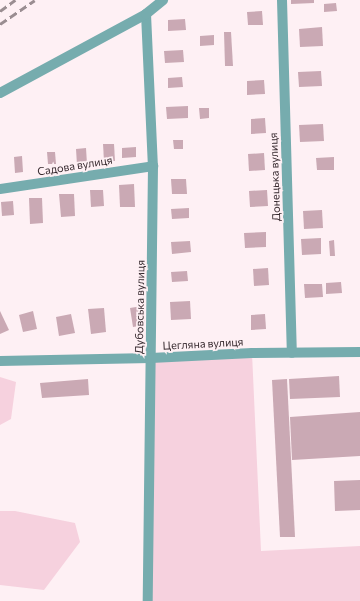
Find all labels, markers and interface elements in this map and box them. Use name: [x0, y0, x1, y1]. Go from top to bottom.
street label: Донецька вулиця: [267, 132, 283, 222]
street label: Садова вулиця: [37, 154, 113, 178]
street label: Дубовська вулиця: [133, 260, 147, 354]
street label: Цегляна вулиця: [162, 335, 244, 353]

